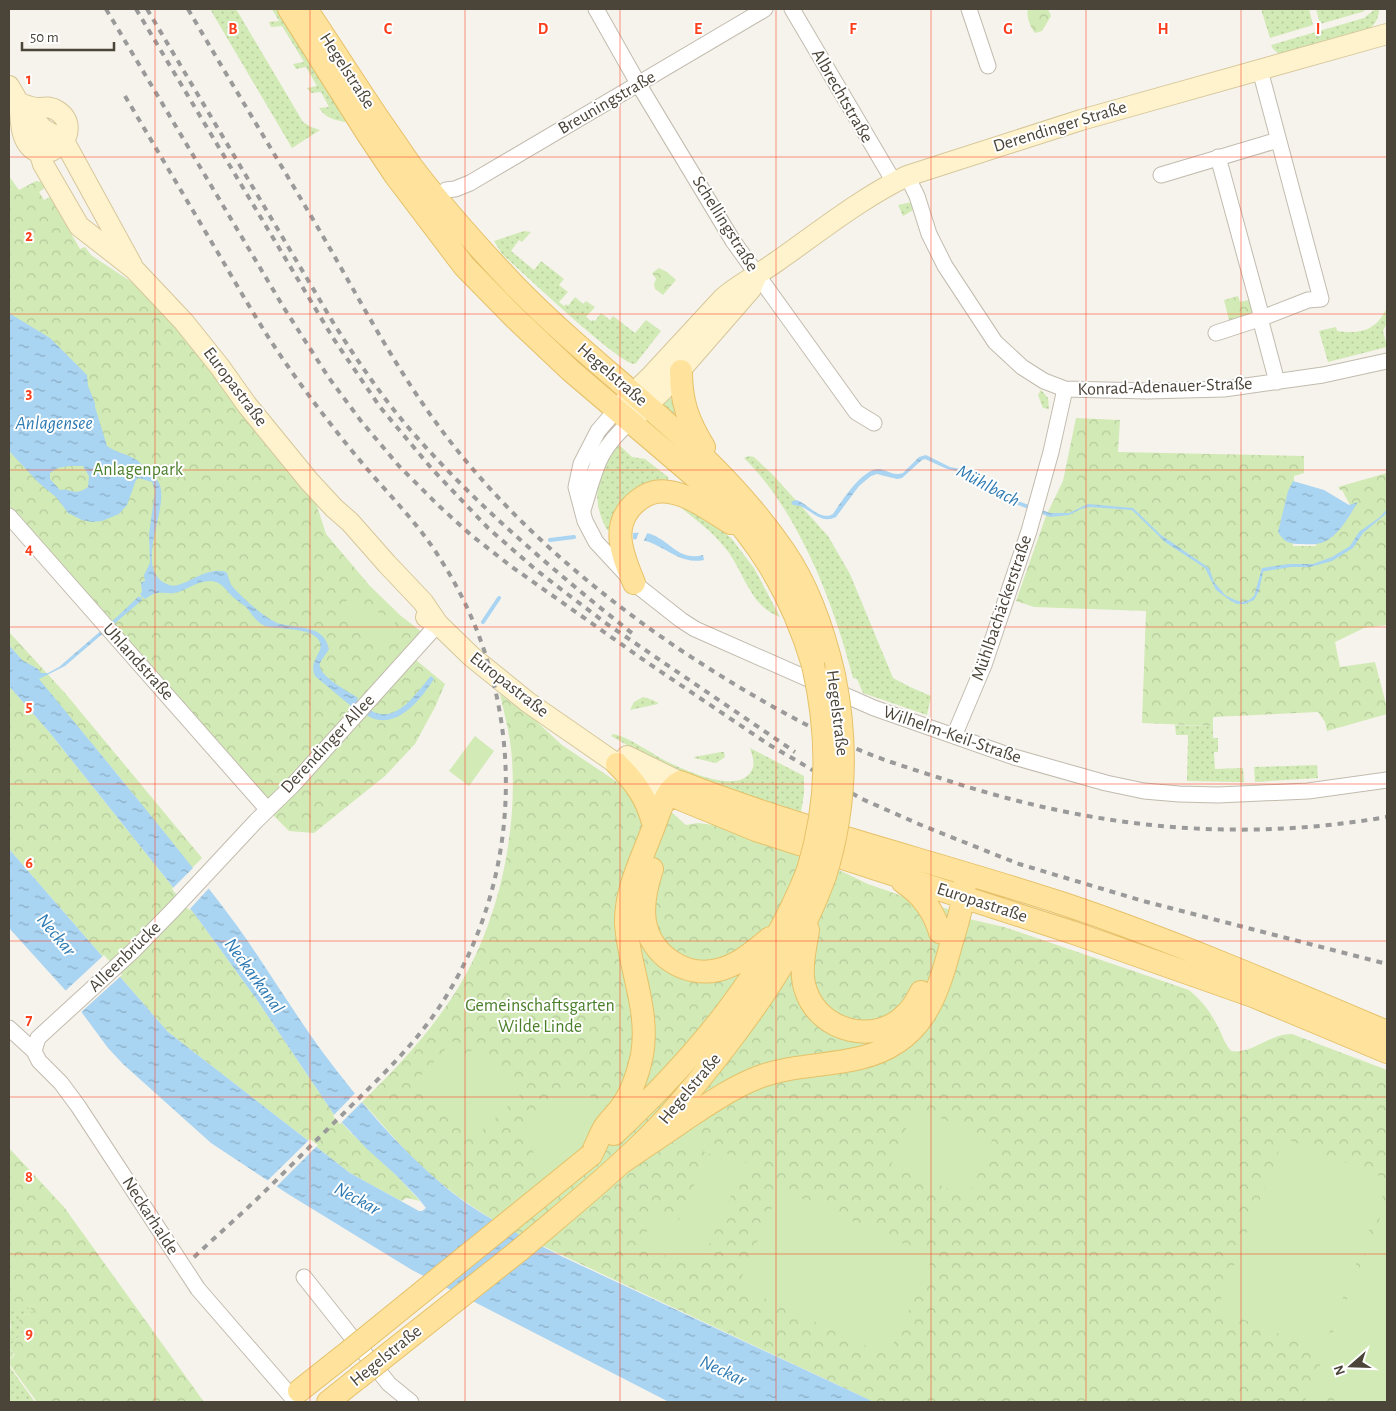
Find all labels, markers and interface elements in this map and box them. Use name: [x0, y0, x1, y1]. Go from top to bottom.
scale bar: [22, 20, 115, 52]
text: B: [228, 21, 238, 37]
text: C: [384, 21, 393, 37]
text: D: [538, 21, 549, 37]
text: E: [694, 21, 702, 37]
text: F: [849, 21, 857, 37]
text: G: [1003, 21, 1013, 37]
text: H: [1157, 21, 1169, 37]
text: I: [1316, 21, 1320, 37]
text: 50 m: [30, 30, 59, 45]
street label: Hegelstraße: [316, 30, 378, 112]
street label: Albrechtstraße: [808, 46, 876, 146]
street label: Breuningstraße: [555, 68, 659, 138]
text: 1: [26, 71, 32, 87]
street label: Derendinger Straße: [991, 98, 1129, 156]
street label: Schellingstraße: [689, 173, 761, 275]
text: 2: [25, 228, 33, 244]
street label: Hegelstraße: [574, 340, 650, 410]
street label: Europastraße: [200, 344, 270, 430]
street label: Konrad-Adenauer-Straße: [1077, 375, 1253, 399]
text: 3: [26, 385, 33, 401]
water label: Anlagensee: [14, 414, 93, 433]
park label: Anlagenpark: [93, 461, 184, 479]
water label: Mühlbach: [953, 462, 1023, 510]
street label: Mühlbachäckerstraße: [969, 533, 1035, 683]
text: 4: [25, 541, 33, 557]
street label: Uhlandstraße: [99, 620, 177, 704]
street label: Europastraße: [466, 649, 552, 721]
street label: Hegelstraße: [823, 669, 851, 757]
street label: Derendinger Allee: [278, 691, 378, 797]
text: 5: [26, 698, 33, 714]
street label: Wilhelm-Keil-Straße: [881, 703, 1023, 767]
text: 6: [25, 855, 33, 871]
street label: Europastraße: [934, 880, 1030, 926]
water label: Neckar: [33, 910, 79, 960]
street label: Alleenbrücke: [86, 918, 164, 996]
water label: Neckarkanal: [221, 935, 288, 1017]
park label: Gemeinschaftsgarten Wilde Linde: [465, 997, 615, 1036]
text: 7: [26, 1012, 33, 1028]
street label: Hegelstraße: [655, 1050, 725, 1128]
text: 8: [25, 1169, 33, 1185]
street label: Neckarhalde: [118, 1174, 182, 1258]
water label: Neckar: [331, 1179, 384, 1220]
street label: Hegelstraße: [347, 1322, 425, 1390]
text: 9: [25, 1325, 33, 1341]
north arrow: [1326, 1341, 1376, 1391]
water label: Neckar: [697, 1352, 750, 1390]
text: N: [1331, 1363, 1348, 1377]

